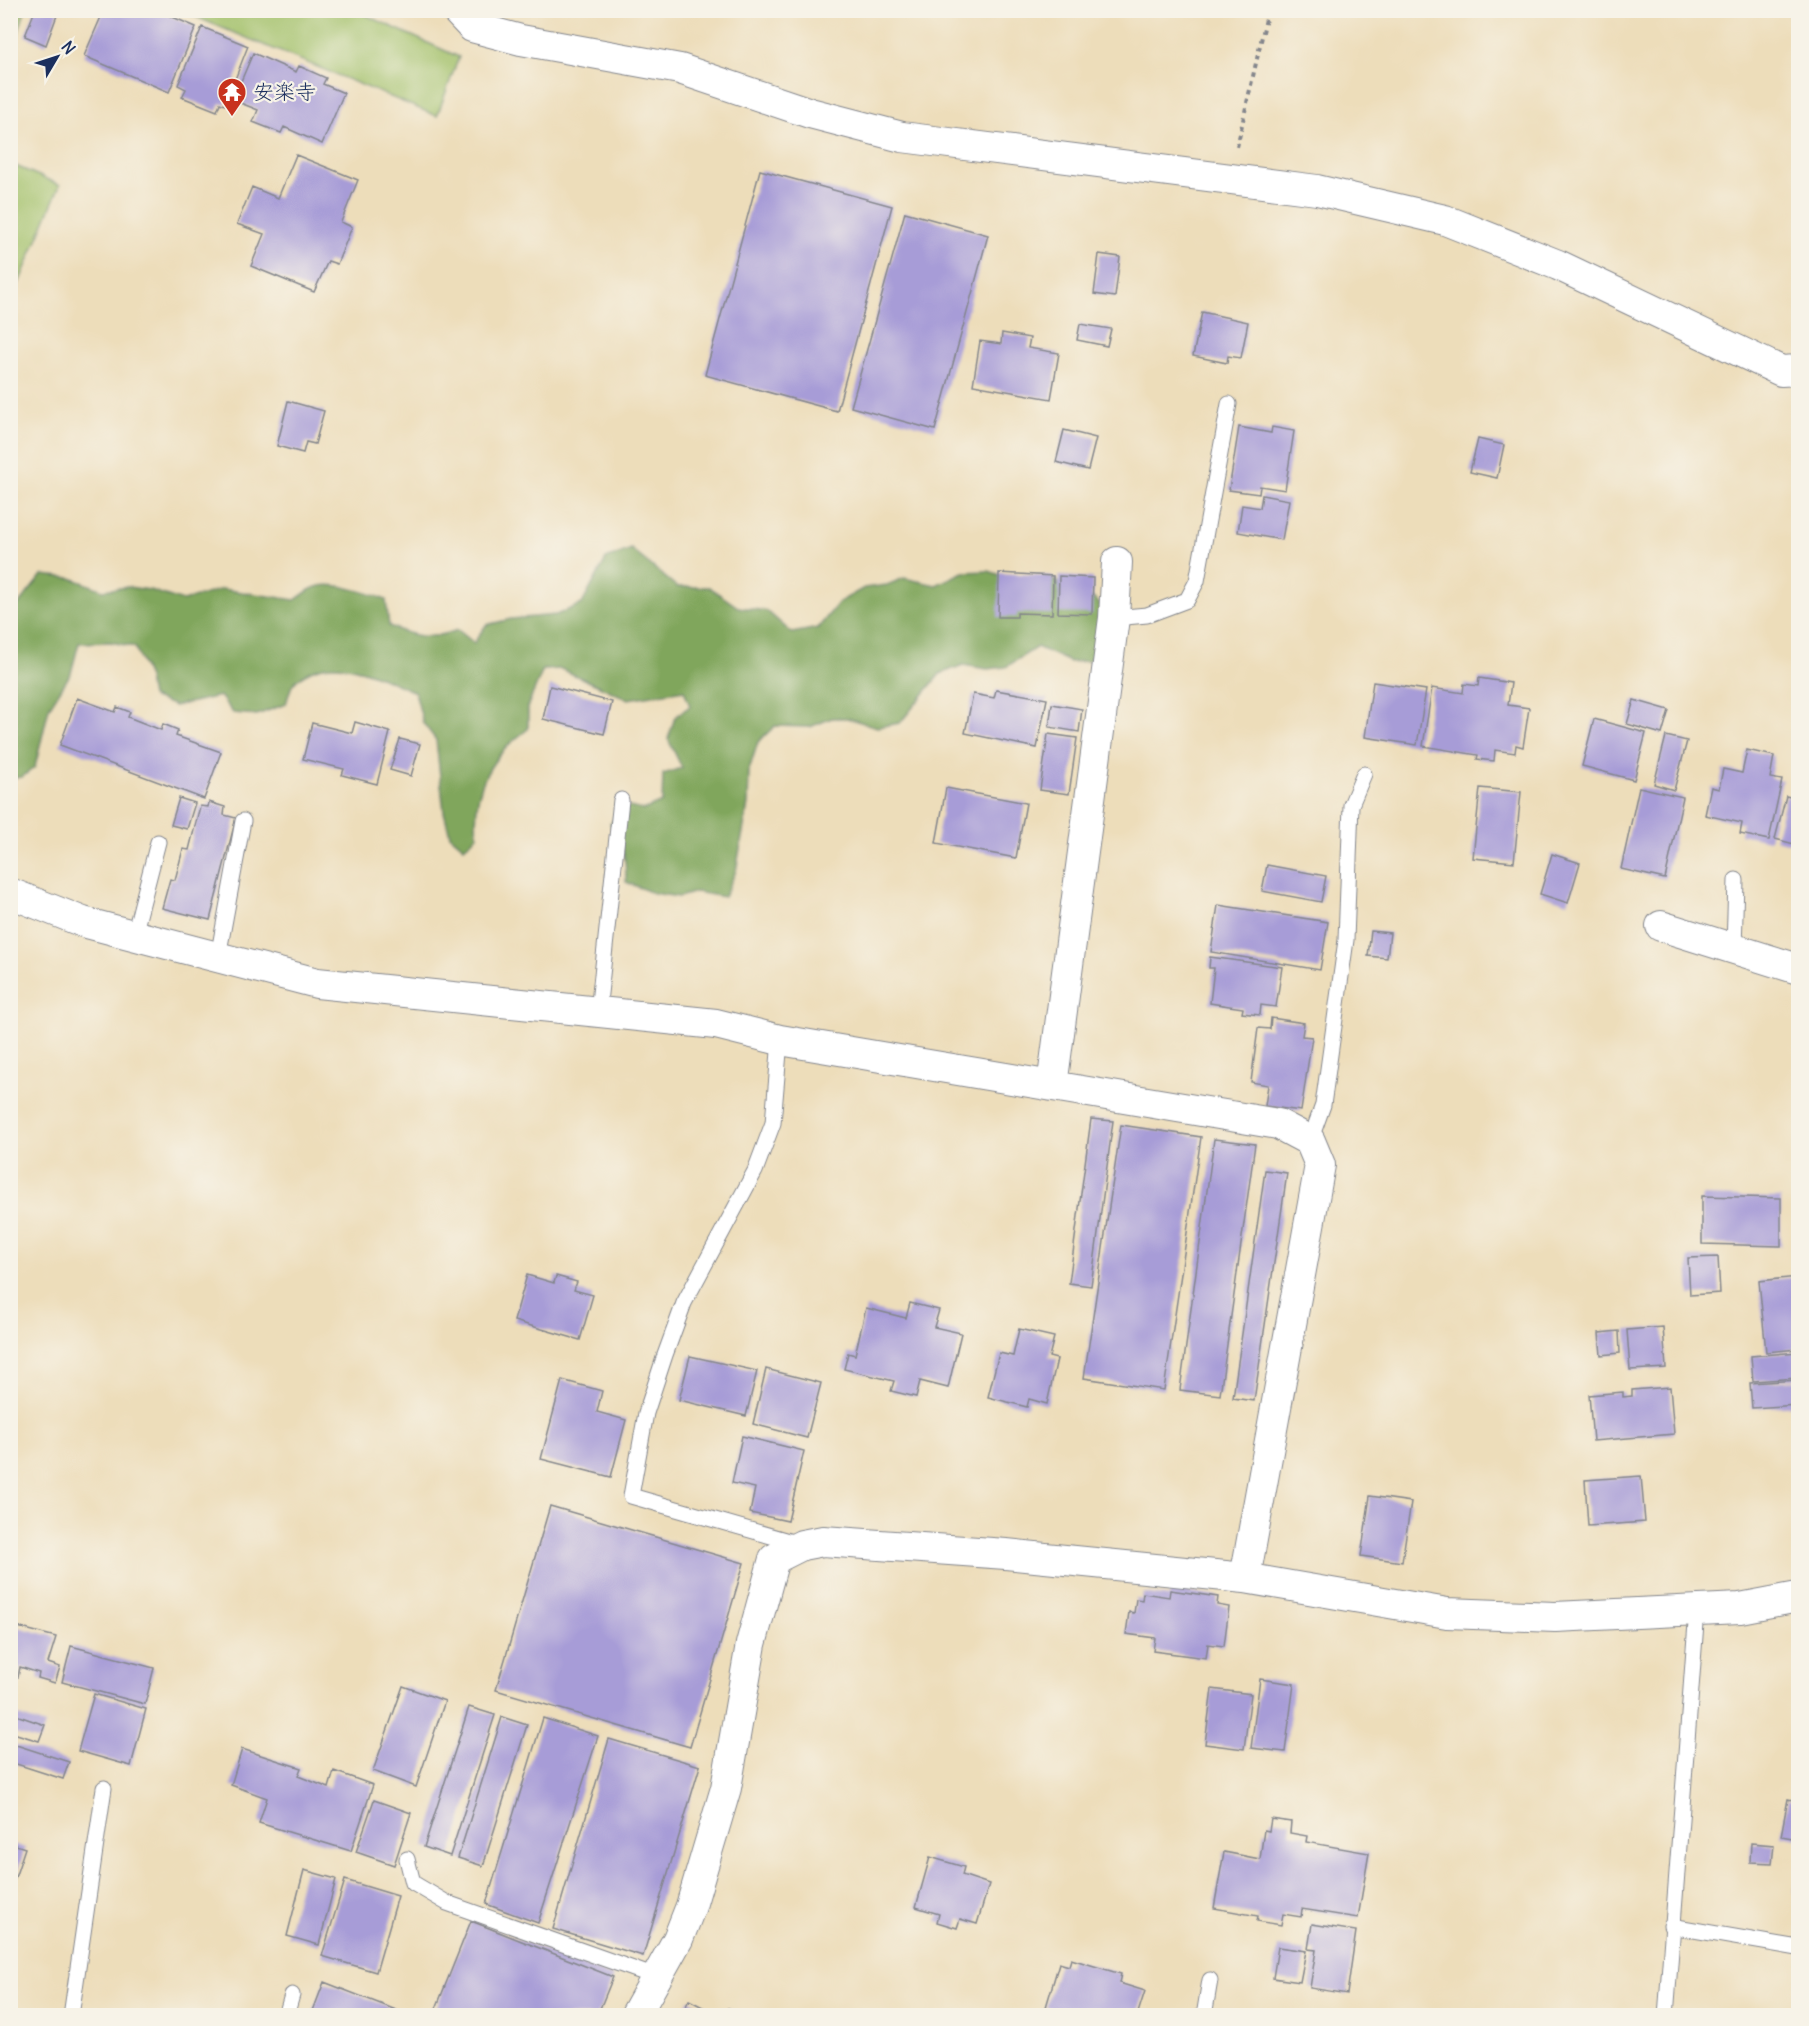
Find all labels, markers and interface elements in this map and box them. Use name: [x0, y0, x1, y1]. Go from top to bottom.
north arrow: [27, 27, 87, 87]
text: N: [57, 37, 80, 58]
temple icon: 安楽寺: [216, 76, 248, 118]
place label: 安楽寺: [253, 78, 316, 105]

